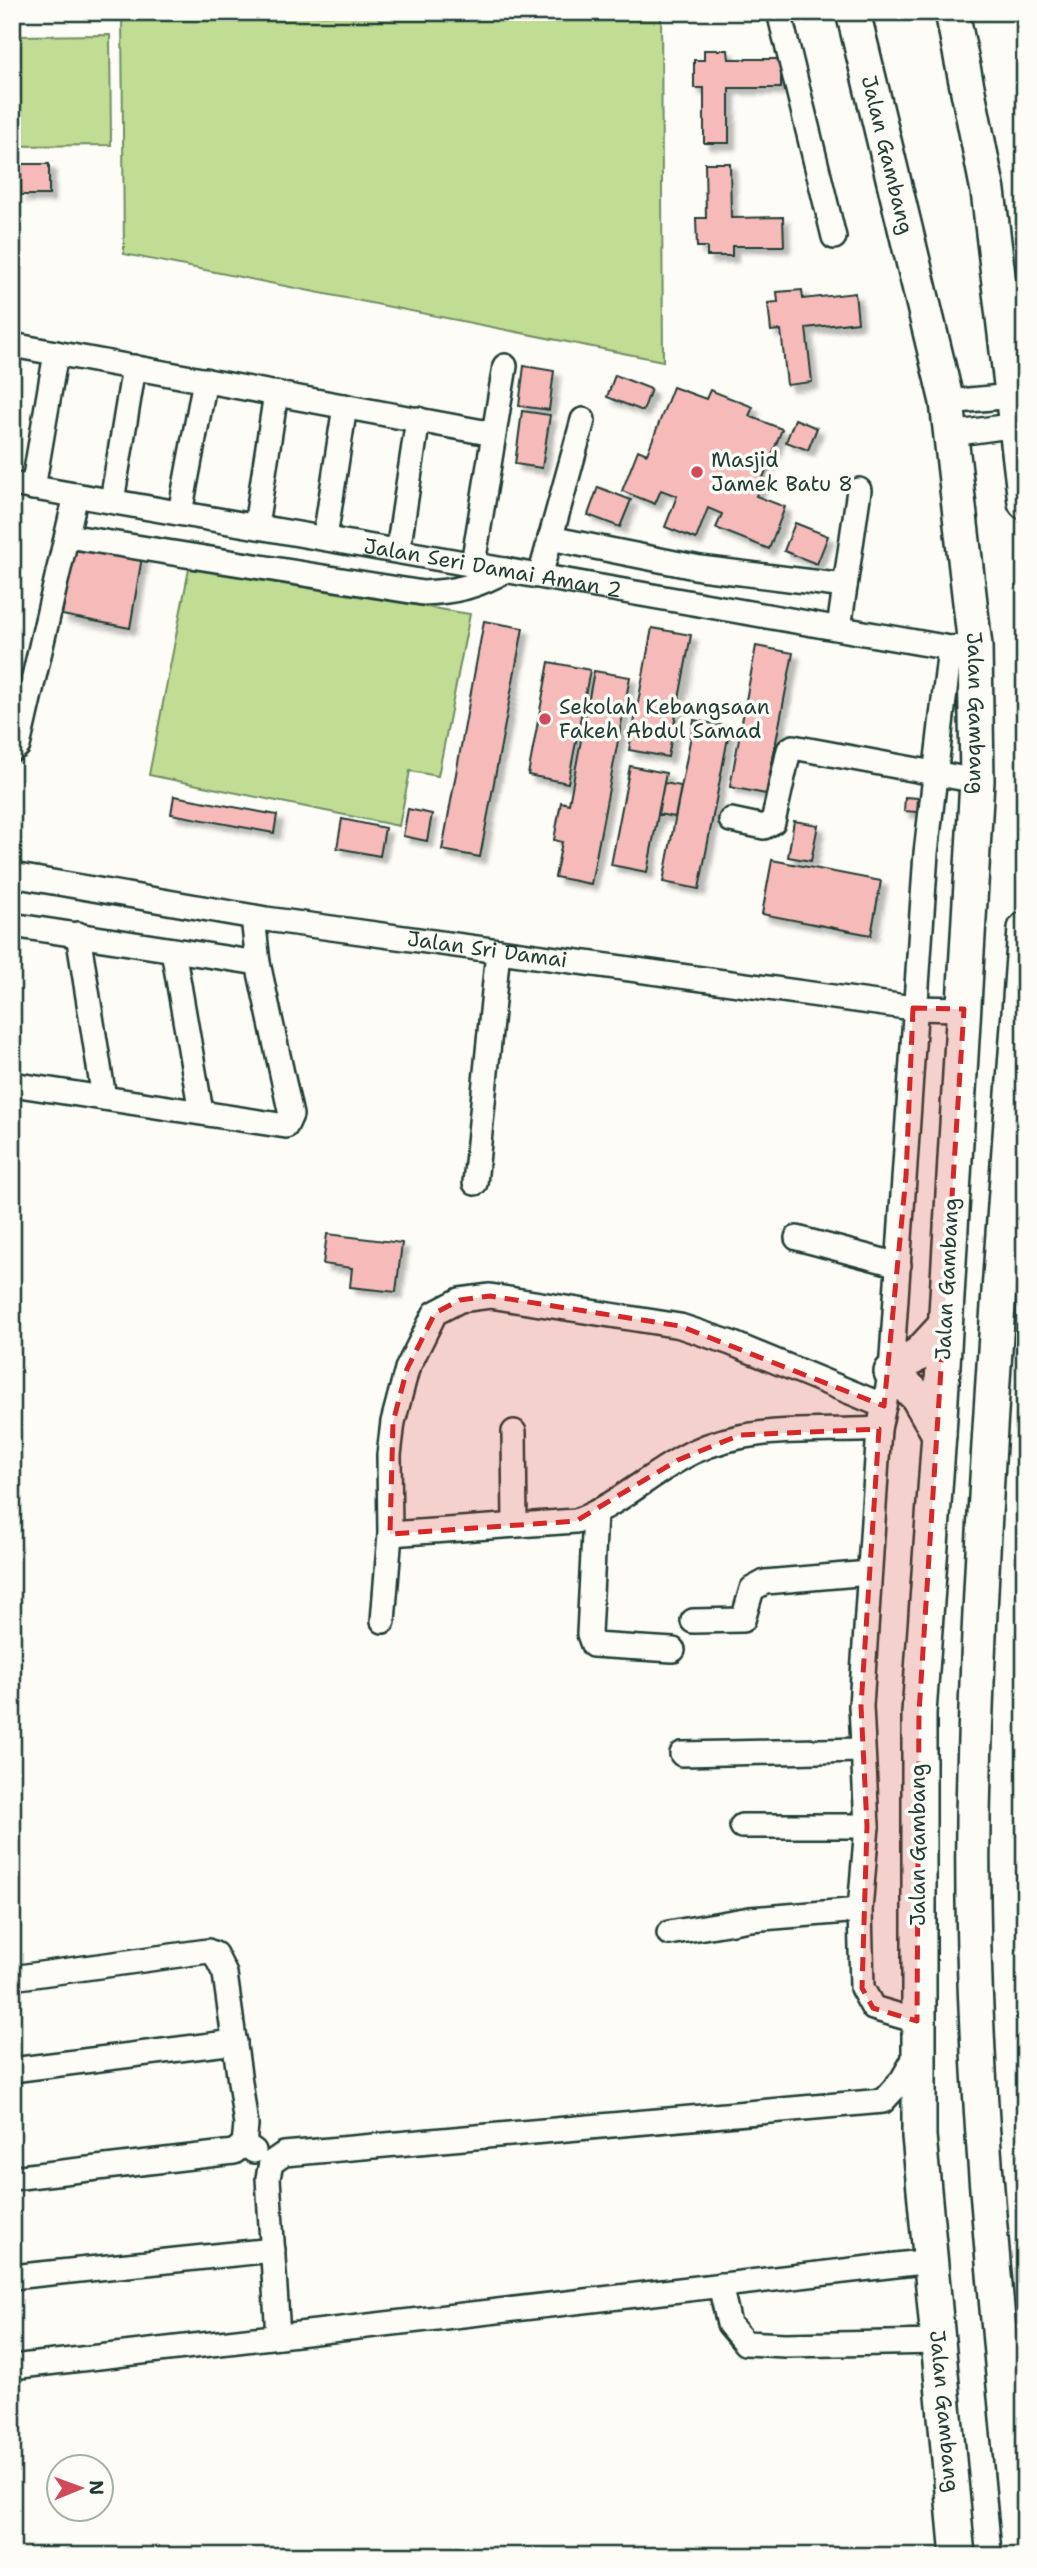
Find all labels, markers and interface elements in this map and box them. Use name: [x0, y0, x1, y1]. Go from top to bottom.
street label: Jalan Gambang: [855, 73, 920, 237]
place label: Masjid Jamek Batu 8: [711, 446, 853, 498]
marker: Masjid Jamek Batu 8: [689, 464, 705, 480]
street label: Jalan Seri Damai Aman 2: [361, 532, 624, 604]
street label: Jalan Gambang: [959, 630, 991, 795]
place label: Sekolah Kebangsaan Fakeh Abdul Samad: [559, 693, 770, 745]
marker: Sekolah Kebangsaan Fakeh Abdul Samad: [537, 711, 553, 727]
street label: Jalan Sri Damai: [405, 925, 569, 974]
street label: Jalan Gambang: [929, 1197, 965, 1361]
street label: Jalan Gambang: [904, 1764, 932, 1926]
street label: Jalan Gambang: [923, 2329, 966, 2493]
north arrow: [46, 2452, 116, 2522]
text: N: [84, 2480, 109, 2495]

